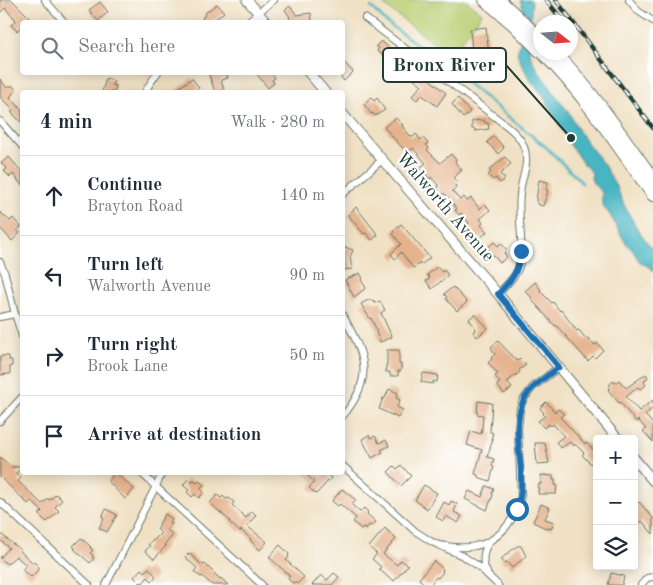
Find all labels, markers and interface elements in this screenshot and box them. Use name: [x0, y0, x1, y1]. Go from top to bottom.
north arrow: [533, 15, 578, 60]
search box: [20, 20, 345, 75]
icon: search: [38, 34, 66, 62]
text: Search here: [78, 38, 175, 57]
callout: Bronx River: [383, 48, 506, 82]
text: Bronx River: [393, 57, 495, 76]
text: 4 min: [40, 112, 93, 133]
text: Walk · 280 m: [230, 115, 325, 131]
street label: Walworth Avenue: [393, 149, 497, 265]
text: Continue: [87, 176, 162, 195]
icon: ahead: [40, 182, 68, 210]
text: 140 m: [280, 188, 325, 204]
text: Brayton Road: [87, 199, 183, 215]
route end: [510, 240, 533, 263]
text: Turn left: [87, 256, 164, 275]
icon: left: [40, 262, 68, 290]
text: 90 m: [289, 268, 325, 284]
text: Walworth Avenue: [87, 279, 211, 295]
text: Turn right: [87, 336, 177, 355]
icon: right: [40, 342, 68, 370]
text: 50 m: [289, 348, 325, 364]
text: Brook Lane: [87, 359, 168, 375]
icon: arrive: [40, 422, 68, 450]
text: Arrive at destination: [87, 426, 261, 445]
map controls: [593, 435, 638, 570]
button: +: [593, 435, 638, 480]
button: −: [593, 480, 638, 525]
route start: [506, 498, 529, 521]
button: layers: [593, 525, 638, 570]

